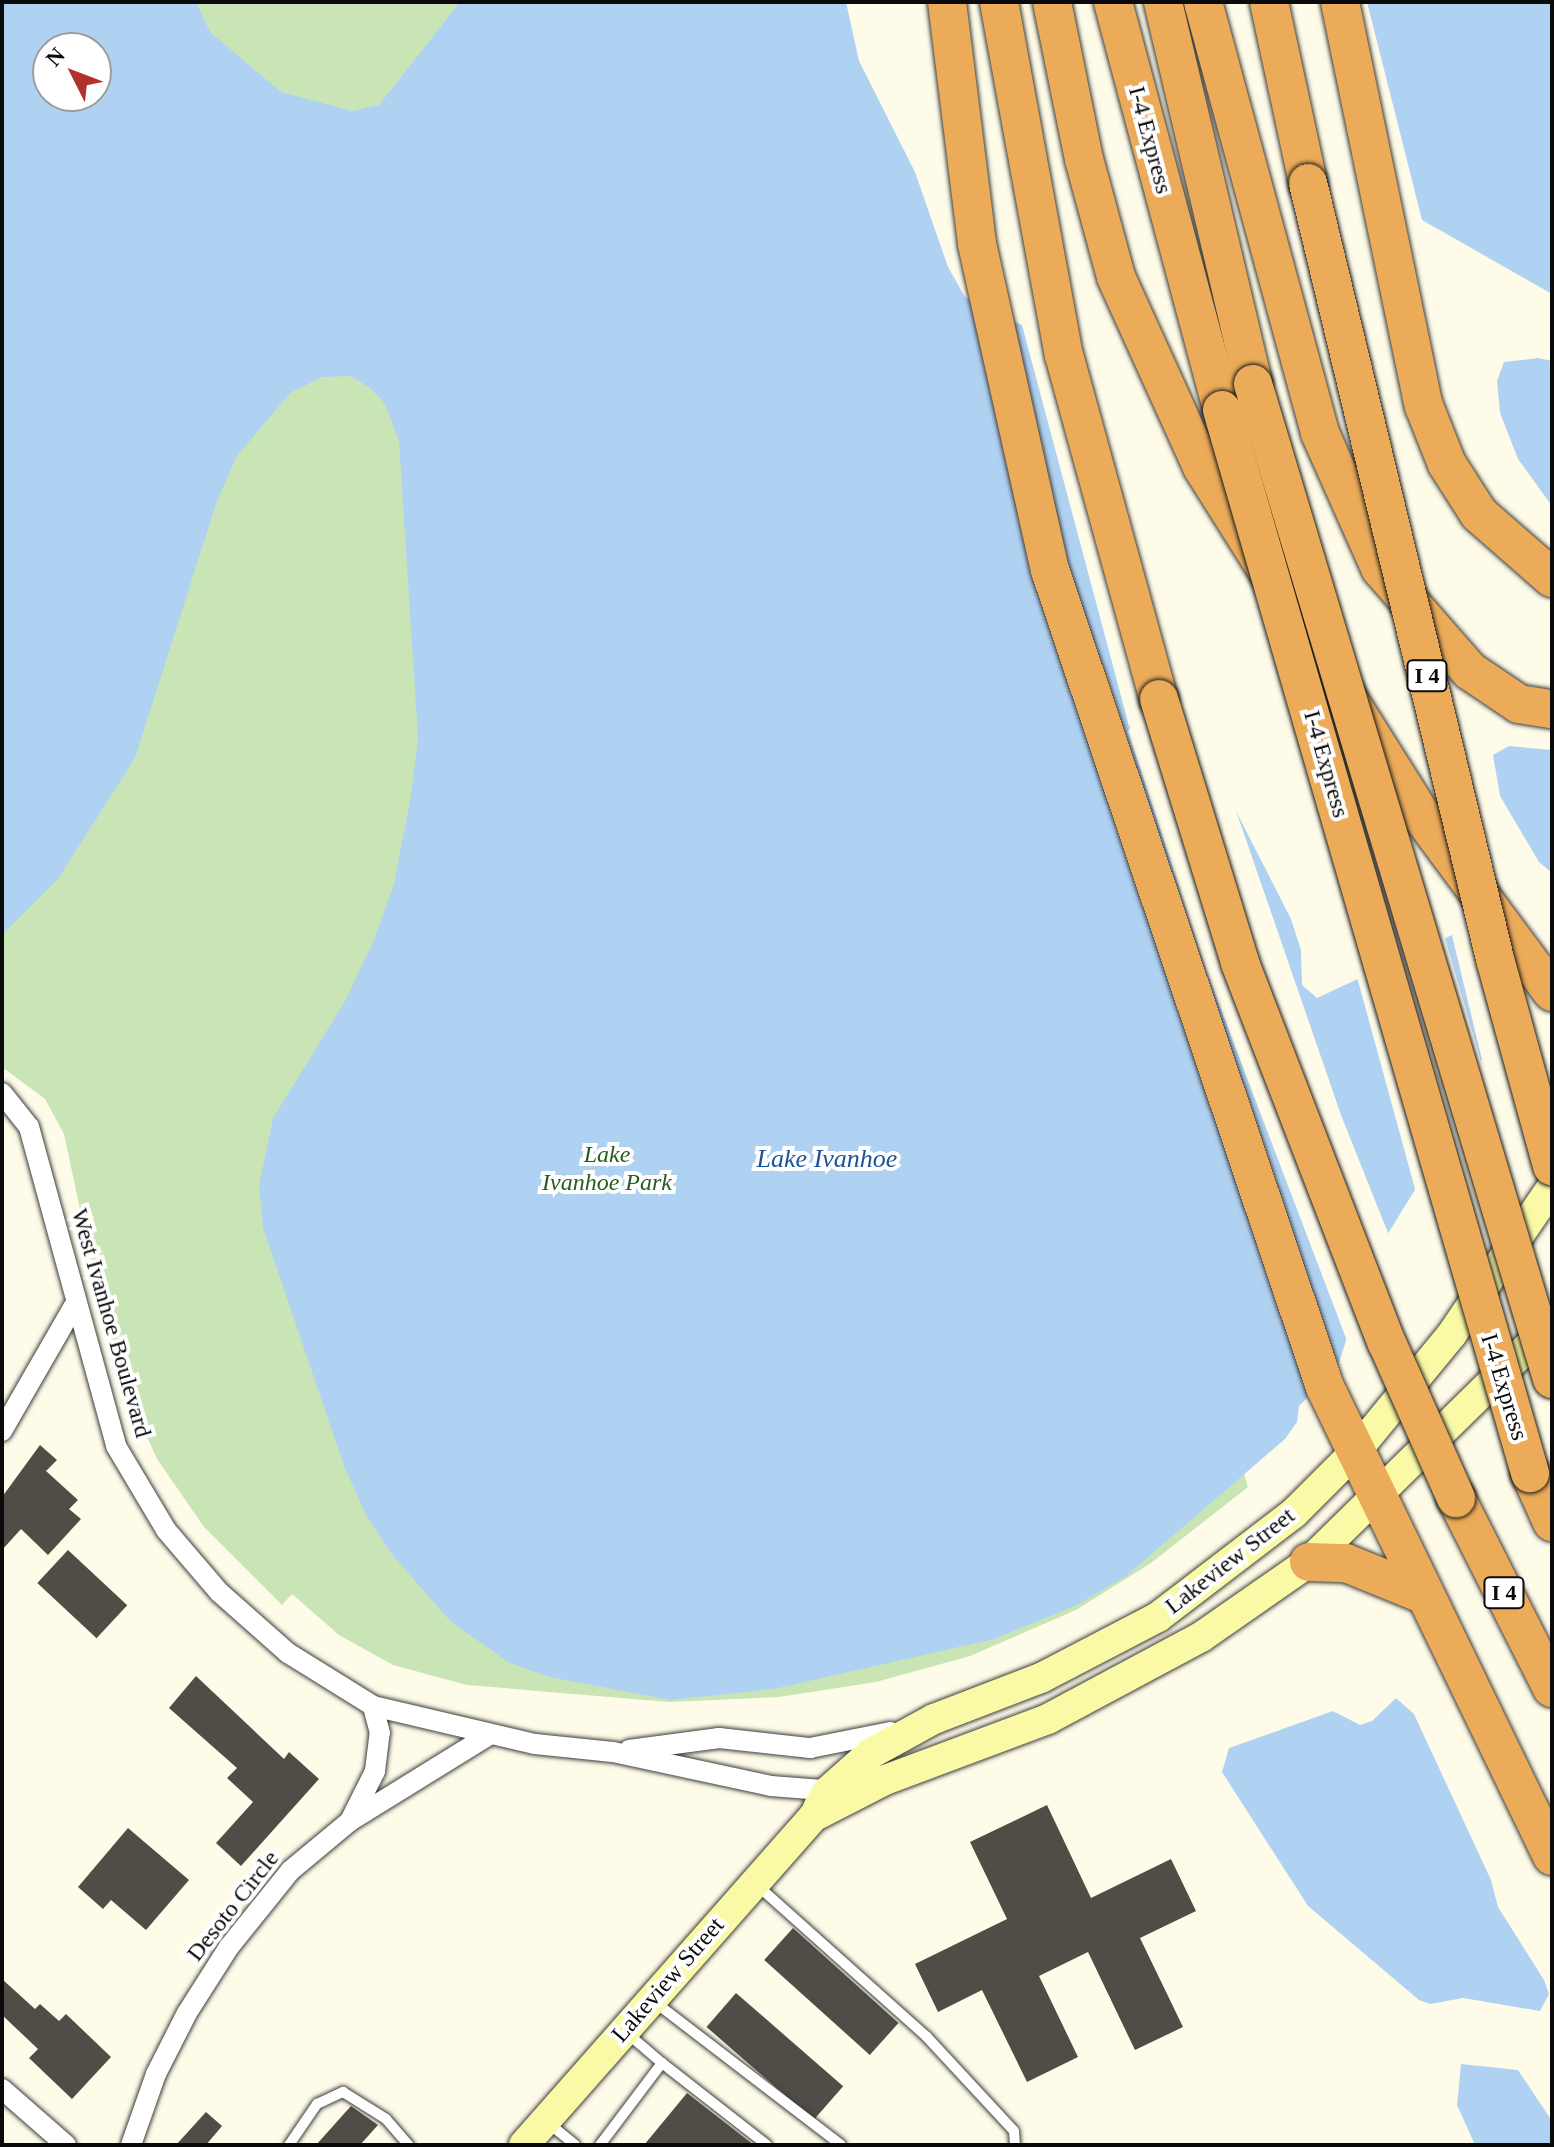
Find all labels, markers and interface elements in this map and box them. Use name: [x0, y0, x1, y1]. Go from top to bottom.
north arrow: [32, 32, 112, 112]
text: N: [41, 43, 70, 71]
street label: I-4 Express: [1122, 83, 1178, 197]
road number: I 4: [1405, 658, 1449, 694]
street label: I-4 Express: [1297, 707, 1355, 821]
park label: Lake Ivanhoe Park: [542, 1141, 672, 1197]
water label: Lake Ivanhoe: [757, 1143, 897, 1175]
street label: West Ivanhoe Boulevard: [65, 1205, 157, 1441]
street label: I-4 Express: [1474, 1330, 1534, 1444]
street label: Lakeview Street: [1159, 1501, 1301, 1621]
road number: I 4: [1482, 1575, 1526, 1611]
street label: Desoto Circle: [181, 1845, 285, 1967]
street label: Lakeview Street: [606, 1911, 730, 2049]

